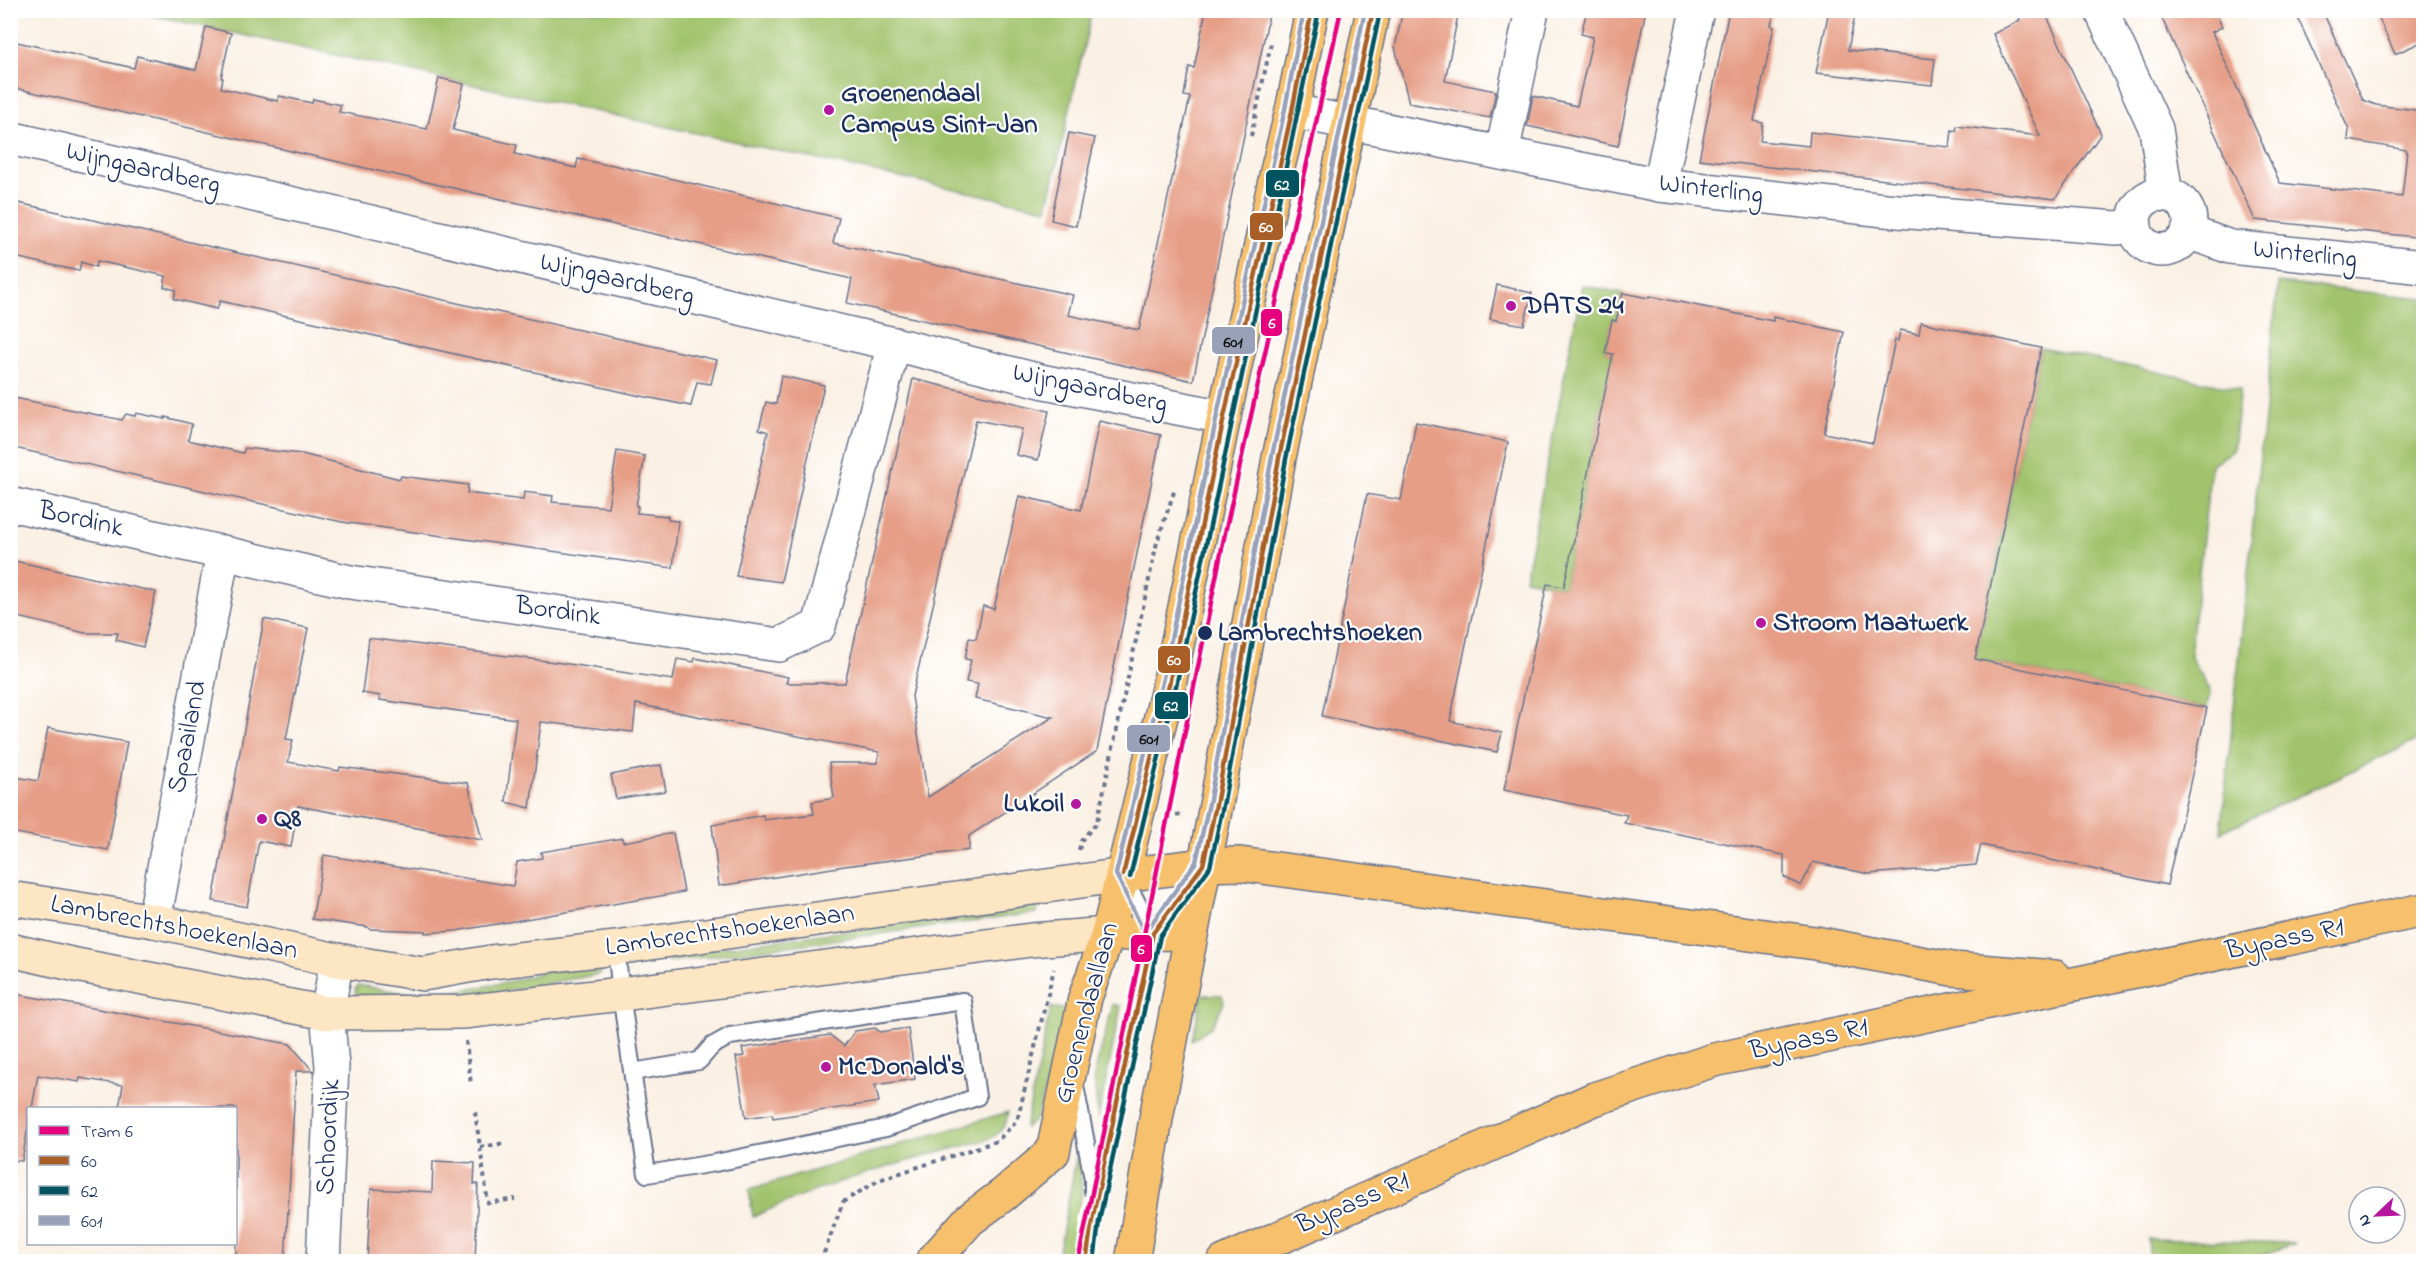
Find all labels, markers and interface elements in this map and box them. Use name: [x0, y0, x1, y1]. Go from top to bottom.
place label: Groenendaal Campus Sint-Jan: [841, 75, 1038, 145]
marker: Groenendaal Campus Sint-Jan: [822, 103, 836, 117]
street label: Wijngaardberg: [62, 132, 224, 206]
street label: Winterling: [1657, 164, 1765, 216]
line badge: 62: [1265, 169, 1300, 198]
text: 62: [1274, 174, 1290, 198]
line badge: 60: [1249, 212, 1284, 241]
text: 60: [1258, 216, 1273, 240]
street label: Winterling: [2251, 230, 2359, 280]
street label: Wijngaardberg: [536, 243, 698, 317]
place label: DATS 24: [1521, 287, 1624, 326]
marker: DATS 24: [1504, 299, 1518, 313]
line badge: 6: [1260, 308, 1283, 337]
text: 6: [1267, 312, 1276, 336]
line badge: 601: [1211, 326, 1256, 355]
text: 601: [1222, 331, 1243, 355]
street label: Wijngaardberg: [1009, 354, 1171, 424]
street label: Bordink: [34, 491, 127, 549]
street label: Bordink: [512, 587, 603, 637]
place label: Stroom Maatwerk: [1773, 604, 1969, 643]
place label: Lambrechtshoeken: [1218, 614, 1422, 653]
marker: Stroom Maatwerk: [1754, 616, 1768, 630]
marker: Lambrechtshoeken: [1196, 624, 1214, 642]
line badge: 60: [1157, 645, 1191, 674]
text: 60: [1166, 649, 1181, 673]
street label: Spaailand: [158, 677, 218, 797]
line badge: 62: [1154, 691, 1189, 720]
text: 62: [1163, 695, 1179, 719]
line badge: 601: [1126, 724, 1171, 753]
text: 601: [1138, 728, 1159, 752]
place label: Lukoil: [1003, 785, 1064, 824]
marker: Lukoil: [1069, 797, 1083, 811]
place label: Q8: [274, 800, 302, 839]
marker: Q8: [255, 812, 269, 826]
street label: Lambrechtshoekenlaan: [47, 885, 301, 971]
street label: Lambrechtshoekenlaan: [603, 894, 857, 968]
street label: Bypass R1: [2221, 908, 2348, 972]
street label: Groenendaallaan: [1044, 918, 1130, 1108]
line badge: 6: [1130, 934, 1153, 963]
text: 6: [1136, 938, 1145, 962]
street label: Bypass R1: [1745, 1008, 1872, 1072]
place label: McDonald's: [838, 1048, 964, 1087]
marker: McDonald's: [819, 1060, 833, 1074]
street label: Schoordijk: [306, 1078, 352, 1196]
legend: [27, 1107, 237, 1245]
text: Tram 6: [81, 1120, 133, 1146]
text: 60: [81, 1150, 97, 1176]
street label: Bypass R1: [1289, 1163, 1416, 1246]
text: 62: [81, 1180, 98, 1206]
north arrow: [2347, 1185, 2407, 1245]
text: 601: [81, 1210, 103, 1236]
text: N: [2352, 1210, 2378, 1230]

